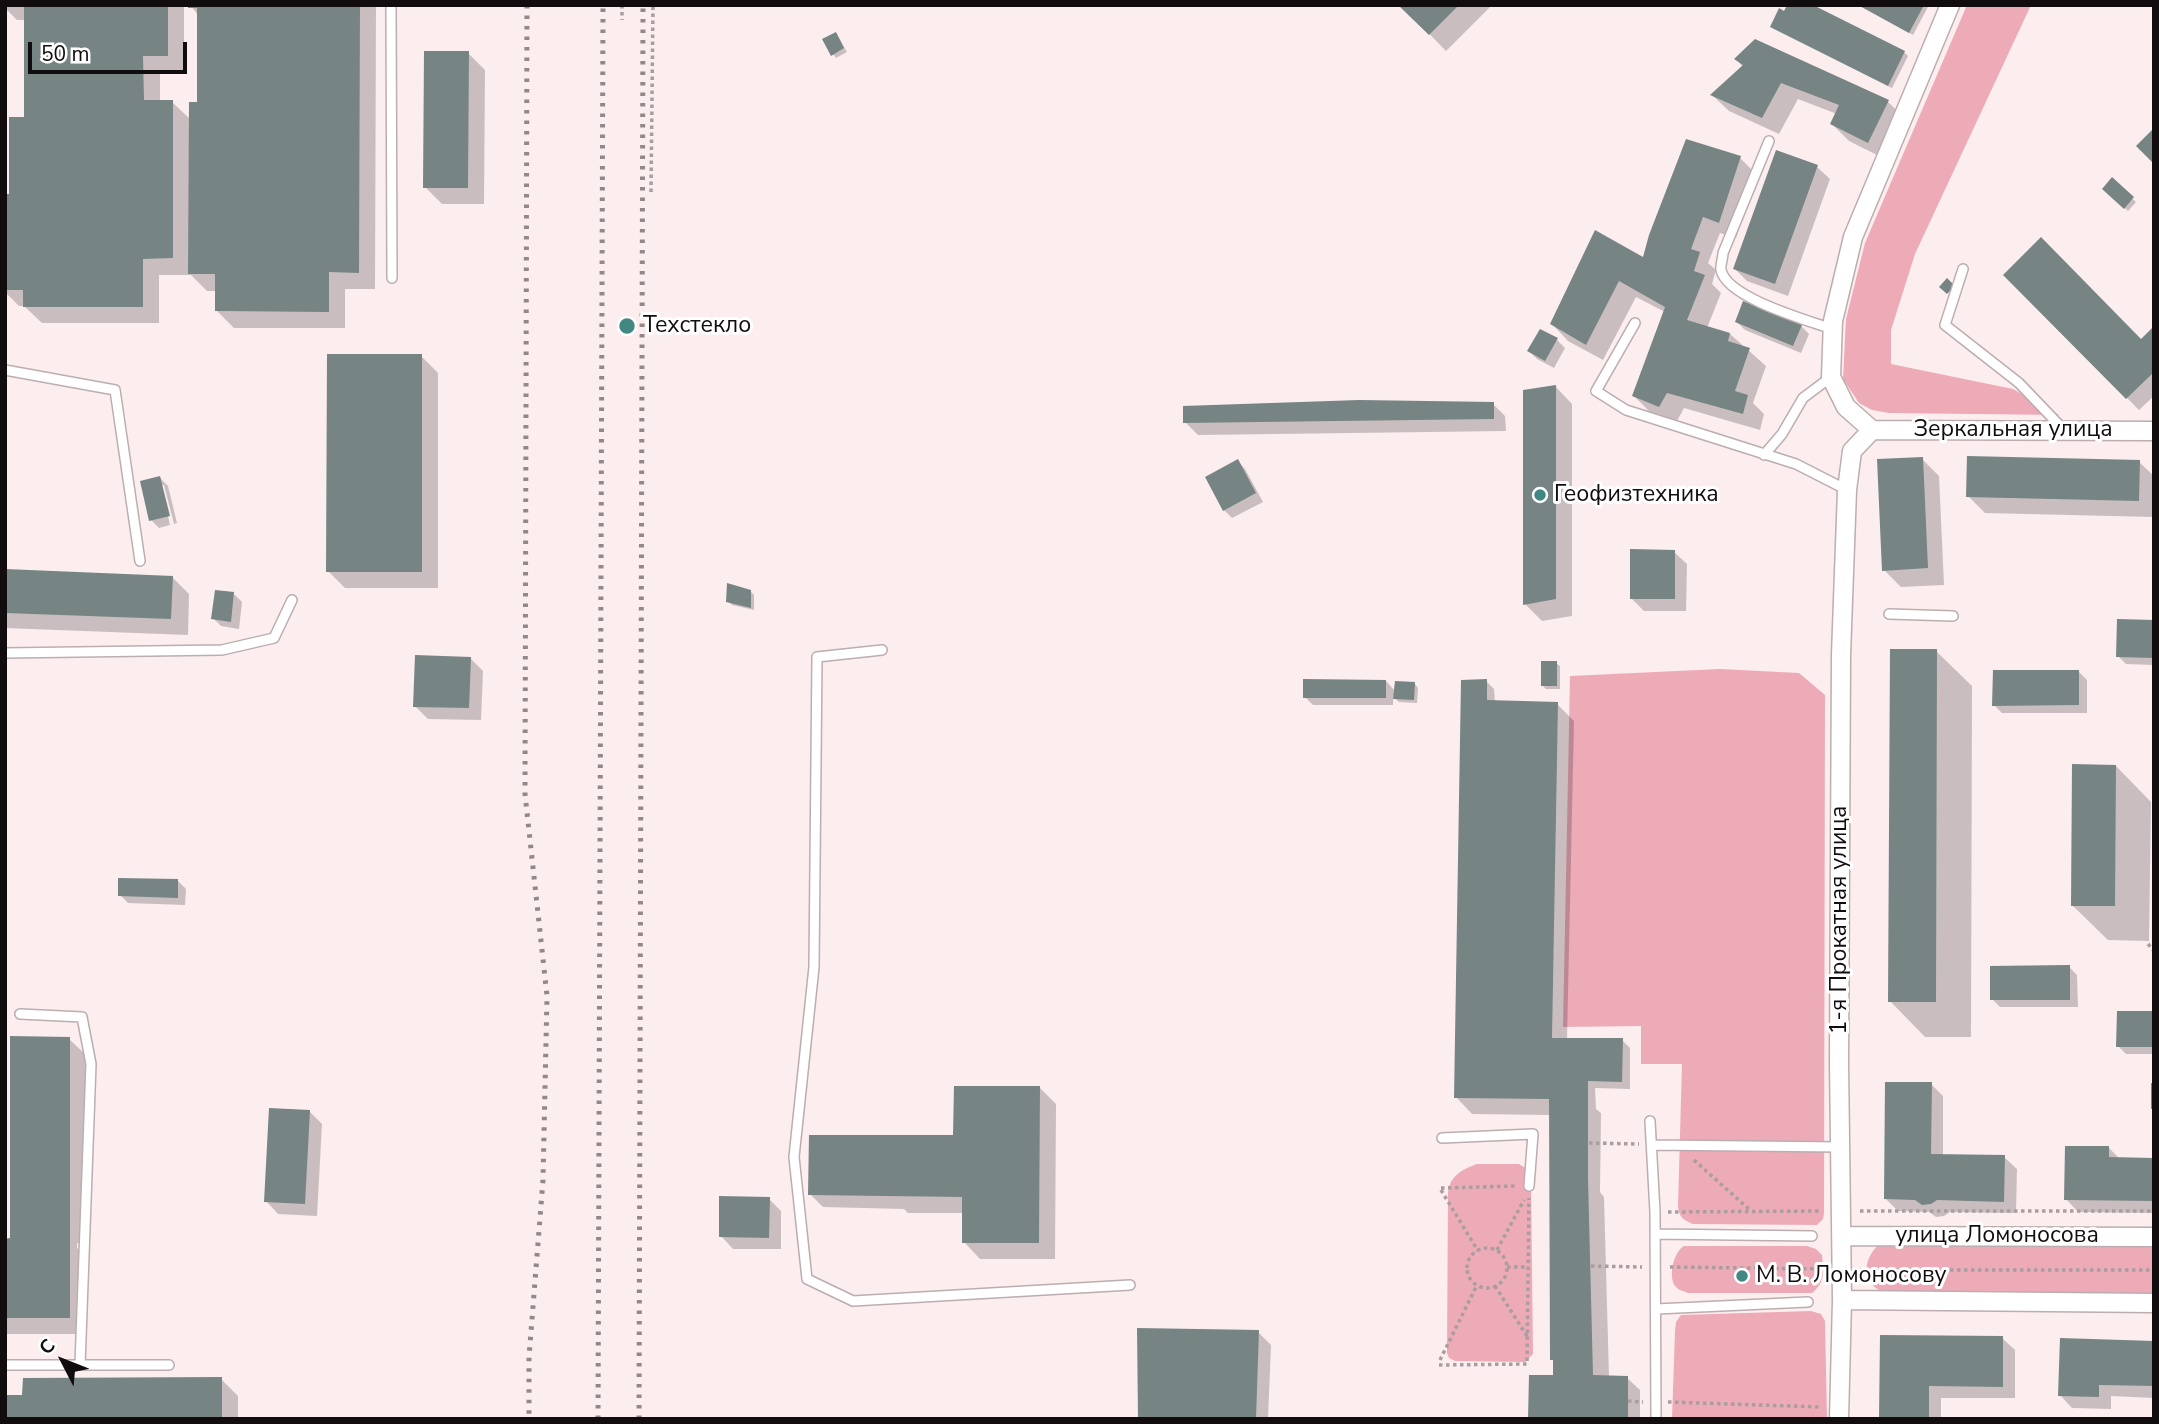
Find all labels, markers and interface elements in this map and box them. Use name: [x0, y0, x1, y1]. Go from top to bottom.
scale bar: [32, 28, 191, 72]
text: 50 m: [41, 40, 90, 68]
place label: Техстекло: [643, 312, 751, 340]
marker: Техстекло: [617, 316, 637, 336]
street label: Зеркальная улица: [1913, 416, 2113, 444]
place label: Геофизтехника: [1554, 481, 1719, 509]
marker: Геофизтехника: [1532, 487, 1548, 503]
street label: 1-я Прокатная улица: [1826, 806, 1854, 1034]
street label: улица Ломоносова: [1895, 1222, 2099, 1250]
place label: М. В. Ломоносову: [1756, 1262, 1947, 1290]
marker: М. В. Ломоносову: [1734, 1268, 1750, 1284]
north arrow: [28, 1326, 98, 1396]
text: С: [33, 1333, 61, 1360]

